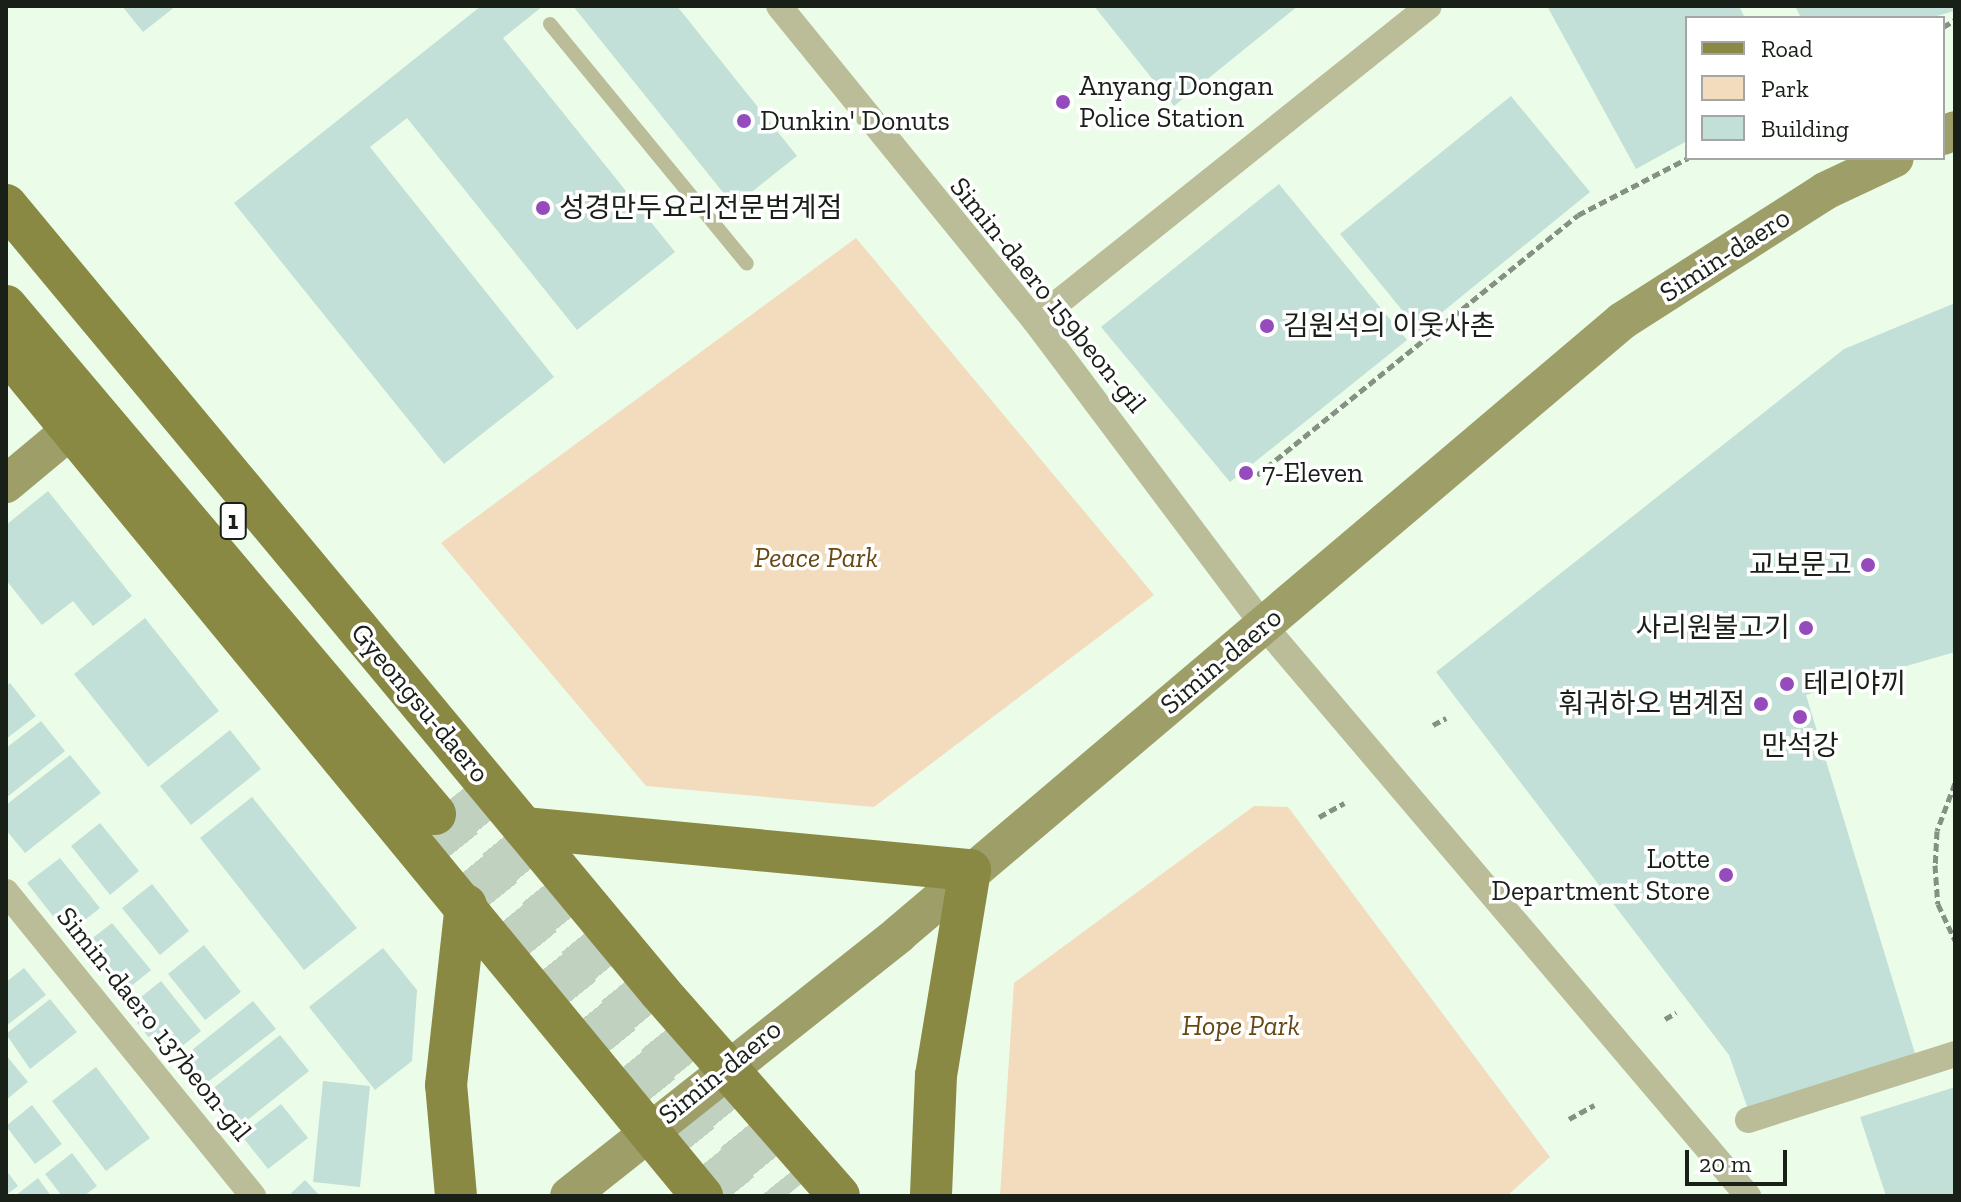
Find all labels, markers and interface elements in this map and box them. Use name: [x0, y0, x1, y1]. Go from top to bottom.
legend: [1685, 16, 1945, 160]
text: Road: [1761, 34, 1813, 63]
place label: Anyang Dongan Police Station: [1079, 69, 1273, 135]
text: Park: [1761, 74, 1809, 103]
marker: Anyang Dongan Police Station: [1054, 93, 1072, 111]
place label: Dunkin' Donuts: [760, 104, 950, 138]
marker: Dunkin' Donuts: [735, 112, 753, 130]
text: Building: [1761, 114, 1849, 143]
street label: Simin-daero 159beon-gil: [943, 170, 1153, 420]
place label: 성경만두요리전문범계점: [559, 191, 842, 225]
marker: 성경만두요리전문범계점: [534, 199, 552, 217]
street label: Simin-daero: [1654, 200, 1796, 310]
place label: 김원석의 이웃사촌: [1283, 309, 1495, 343]
marker: 김원석의 이웃사촌: [1258, 317, 1276, 335]
place label: 7-Eleven: [1262, 456, 1363, 490]
marker: 7-Eleven: [1237, 464, 1255, 482]
road number: 1: [219, 499, 247, 543]
park label: Peace Park: [754, 541, 878, 575]
place label: 교보문고: [1749, 548, 1852, 582]
marker: 교보문고: [1859, 556, 1877, 574]
street label: Simin-daero: [1153, 600, 1289, 722]
place label: 사리원불고기: [1635, 611, 1790, 645]
street label: Gyeongsu-daero: [344, 616, 496, 790]
marker: 사리원불고기: [1797, 619, 1815, 637]
place label: 테리야끼: [1803, 667, 1906, 701]
marker: 테리야끼: [1778, 675, 1796, 693]
place label: 훠궈하오 범계점: [1558, 687, 1745, 721]
marker: 훠궈하오 범계점: [1752, 695, 1770, 713]
marker: 만석강: [1791, 708, 1809, 726]
place label: 만석강: [1761, 729, 1839, 763]
place label: Lotte Department Store: [1491, 842, 1710, 908]
marker: Lotte Department Store: [1717, 866, 1735, 884]
street label: Simin-daero 137beon-gil: [49, 900, 259, 1148]
park label: Hope Park: [1182, 1009, 1300, 1043]
street label: Simin-daero: [652, 1012, 788, 1132]
scale bar: [1689, 1134, 1791, 1184]
text: 20 m: [1699, 1149, 1751, 1178]

